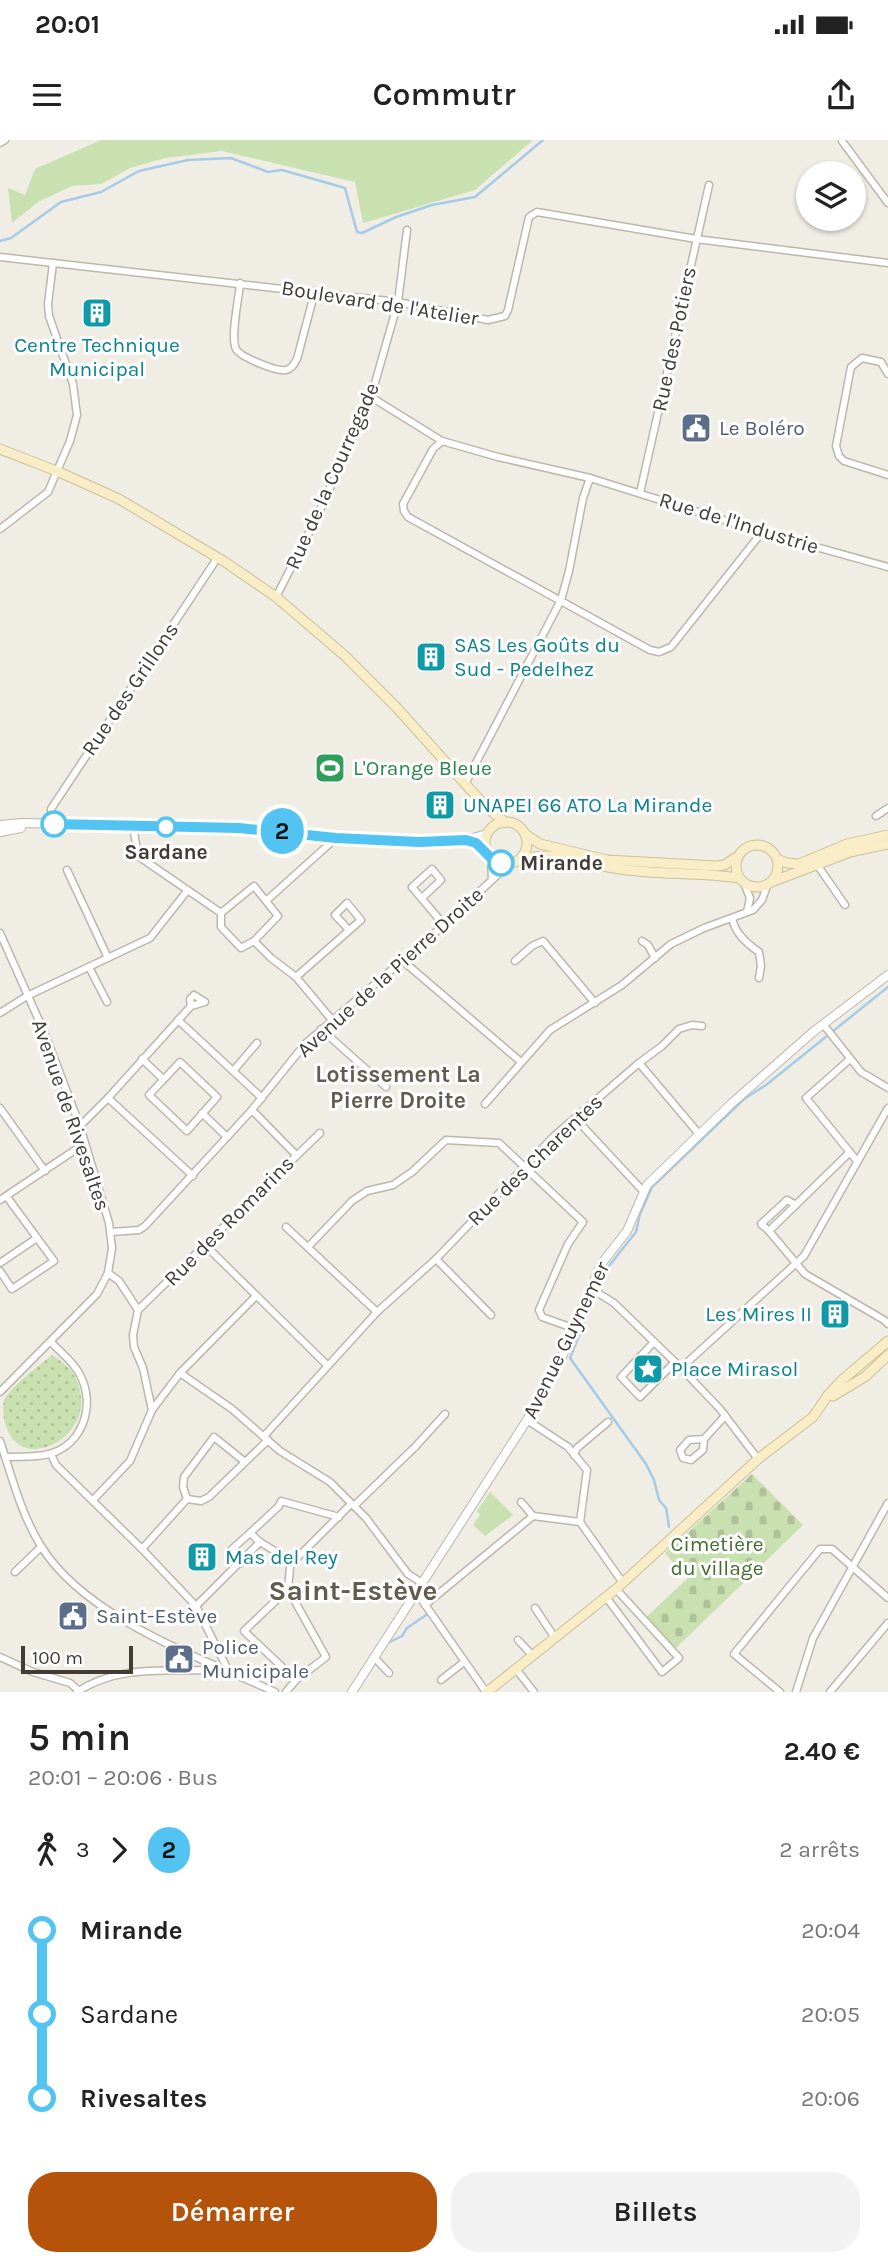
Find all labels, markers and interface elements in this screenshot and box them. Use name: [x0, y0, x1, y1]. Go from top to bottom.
text: 20:01: [35, 9, 100, 40]
icon: menu: [28, 76, 66, 114]
text: Commutr: [372, 76, 516, 113]
icon: share: [822, 76, 860, 114]
map controls: [796, 161, 866, 231]
button: layers: [796, 161, 866, 231]
street label: Rue des Potiers: [647, 264, 701, 414]
street label: Boulevard de l'Atelier: [280, 276, 481, 330]
building icon: Centre Technique Municipal: [80, 296, 114, 330]
place label: Centre Technique Municipal: [14, 333, 180, 381]
street label: Rue de la Courregade: [280, 379, 384, 573]
public building icon: Le Boléro: [679, 411, 713, 445]
place label: Le Boléro: [719, 416, 805, 440]
street label: Rue de l'Industrie: [656, 487, 822, 559]
street label: Rue des Grillons: [77, 618, 183, 760]
place label: SAS Les Goûts du Sud - Pedelhez: [454, 633, 620, 681]
building icon: SAS Les Goûts du Sud - Pedelhez: [414, 640, 448, 674]
sports icon: L'Orange Bleue: [313, 751, 347, 785]
place label: L'Orange Bleue: [353, 756, 492, 780]
building icon: UNAPEI 66 ATO La Mirande: [423, 788, 457, 822]
place label: UNAPEI 66 ATO La Mirande: [463, 793, 712, 817]
line badge: 2: [259, 808, 305, 854]
unlabelled marker: [41, 811, 67, 837]
marker: Sardane: [156, 817, 176, 837]
text: 2: [275, 817, 289, 845]
place label: Sardane: [124, 840, 208, 864]
marker: Mirande: [488, 850, 514, 876]
place label: Mirande: [520, 851, 603, 875]
street label: Avenue de la Pierre Droite: [292, 882, 488, 1062]
street label: Avenue de Rivesaltes: [27, 1016, 115, 1214]
district label: Lotissement La Pierre Droite: [315, 1061, 481, 1114]
street label: Rue des Charentes: [462, 1089, 608, 1231]
street label: Rue des Romarins: [159, 1151, 299, 1291]
street label: Avenue Guynemer: [518, 1257, 615, 1422]
building icon: Les Mires II: [818, 1297, 852, 1331]
place label: Les Mires II: [705, 1302, 812, 1326]
place icon: Place Mirasol: [631, 1352, 665, 1386]
place label: Place Mirasol: [671, 1357, 798, 1381]
park label: Cimetière du village: [671, 1532, 763, 1580]
building icon: Mas del Rey: [185, 1540, 219, 1574]
place label: Mas del Rey: [225, 1545, 338, 1569]
district label: Saint-Estève: [269, 1574, 437, 1607]
public building icon: Saint-Estève: [56, 1599, 90, 1633]
place label: Saint-Estève: [96, 1604, 217, 1628]
place label: Police Municipale: [202, 1635, 309, 1683]
public building icon: Police Municipale: [162, 1642, 196, 1676]
scale bar: [21, 1643, 133, 1675]
text: 100 m: [32, 1647, 83, 1669]
text: 5 min: [28, 1715, 131, 1760]
text: 2.40 €: [784, 1736, 860, 1767]
text: 20:01 – 20:06 · Bus: [28, 1764, 218, 1791]
icon: walk: [28, 1831, 66, 1869]
icon: forward: [100, 1831, 138, 1869]
text: 3: [76, 1836, 90, 1863]
text: 2: [162, 1836, 176, 1864]
text: 2 arrêts: [779, 1836, 860, 1863]
text: Mirande: [80, 1915, 183, 1946]
text: 20:04: [801, 1917, 860, 1944]
text: Sardane: [80, 1999, 178, 2030]
text: 20:05: [801, 2001, 860, 2028]
text: Rivesaltes: [80, 2083, 207, 2114]
text: 20:06: [801, 2085, 860, 2112]
button: Démarrer: [28, 2172, 437, 2252]
button: Billets: [451, 2172, 860, 2252]

